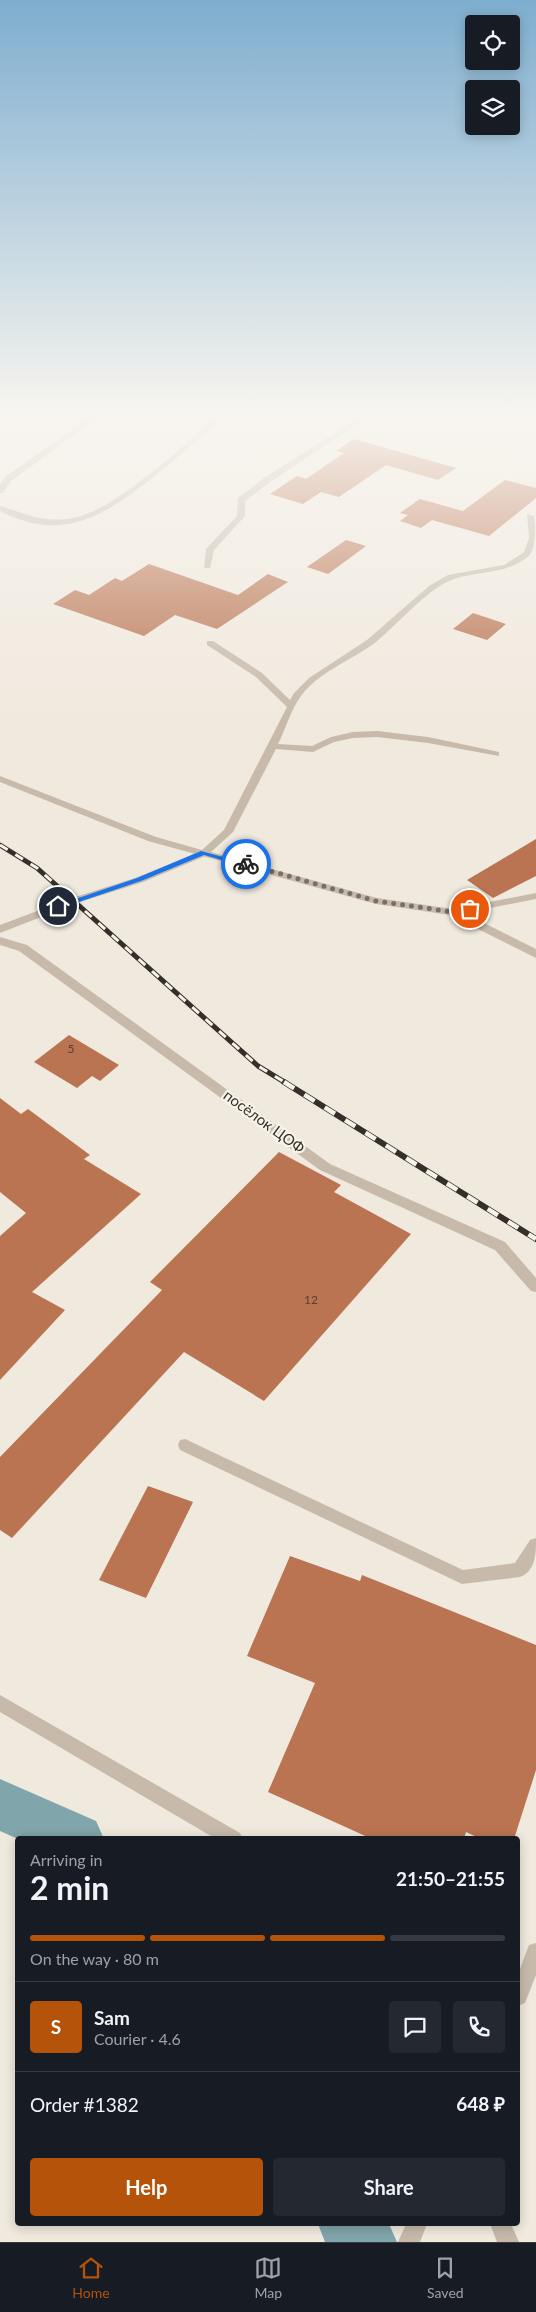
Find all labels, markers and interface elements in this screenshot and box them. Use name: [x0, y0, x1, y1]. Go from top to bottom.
map controls: [465, 15, 520, 135]
button: locate: [465, 15, 520, 70]
button: layers: [465, 80, 520, 135]
courier: [221, 839, 271, 889]
icon: bike: [232, 850, 260, 878]
pin: [37, 885, 79, 927]
pin: [449, 888, 491, 930]
icon: home: [44, 892, 72, 920]
icon: bag: [456, 895, 484, 923]
house number: 5: [68, 1041, 75, 1056]
street label: посёлок ЦОФ: [220, 1086, 309, 1157]
house number: 12: [304, 1292, 318, 1307]
text: Arriving in: [30, 1850, 103, 1869]
text: 21:50–21:55: [396, 1867, 505, 1890]
text: 2 min: [30, 1868, 109, 1907]
text: On the way · 80 m: [30, 1949, 159, 1968]
button: chat: [389, 2001, 441, 2053]
button: phone: [453, 2001, 505, 2053]
text: Sam: [94, 2006, 130, 2029]
text: S: [51, 2015, 61, 2038]
text: Courier · 4.6: [94, 2029, 181, 2048]
text: 648 ₽: [456, 2092, 505, 2115]
text: Order #1382: [30, 2093, 139, 2116]
button: Help: [30, 2158, 263, 2216]
button: Share: [273, 2158, 505, 2216]
tab: Home: [72, 2254, 110, 2301]
tab: Map: [254, 2254, 282, 2301]
tab: Saved: [427, 2254, 464, 2301]

